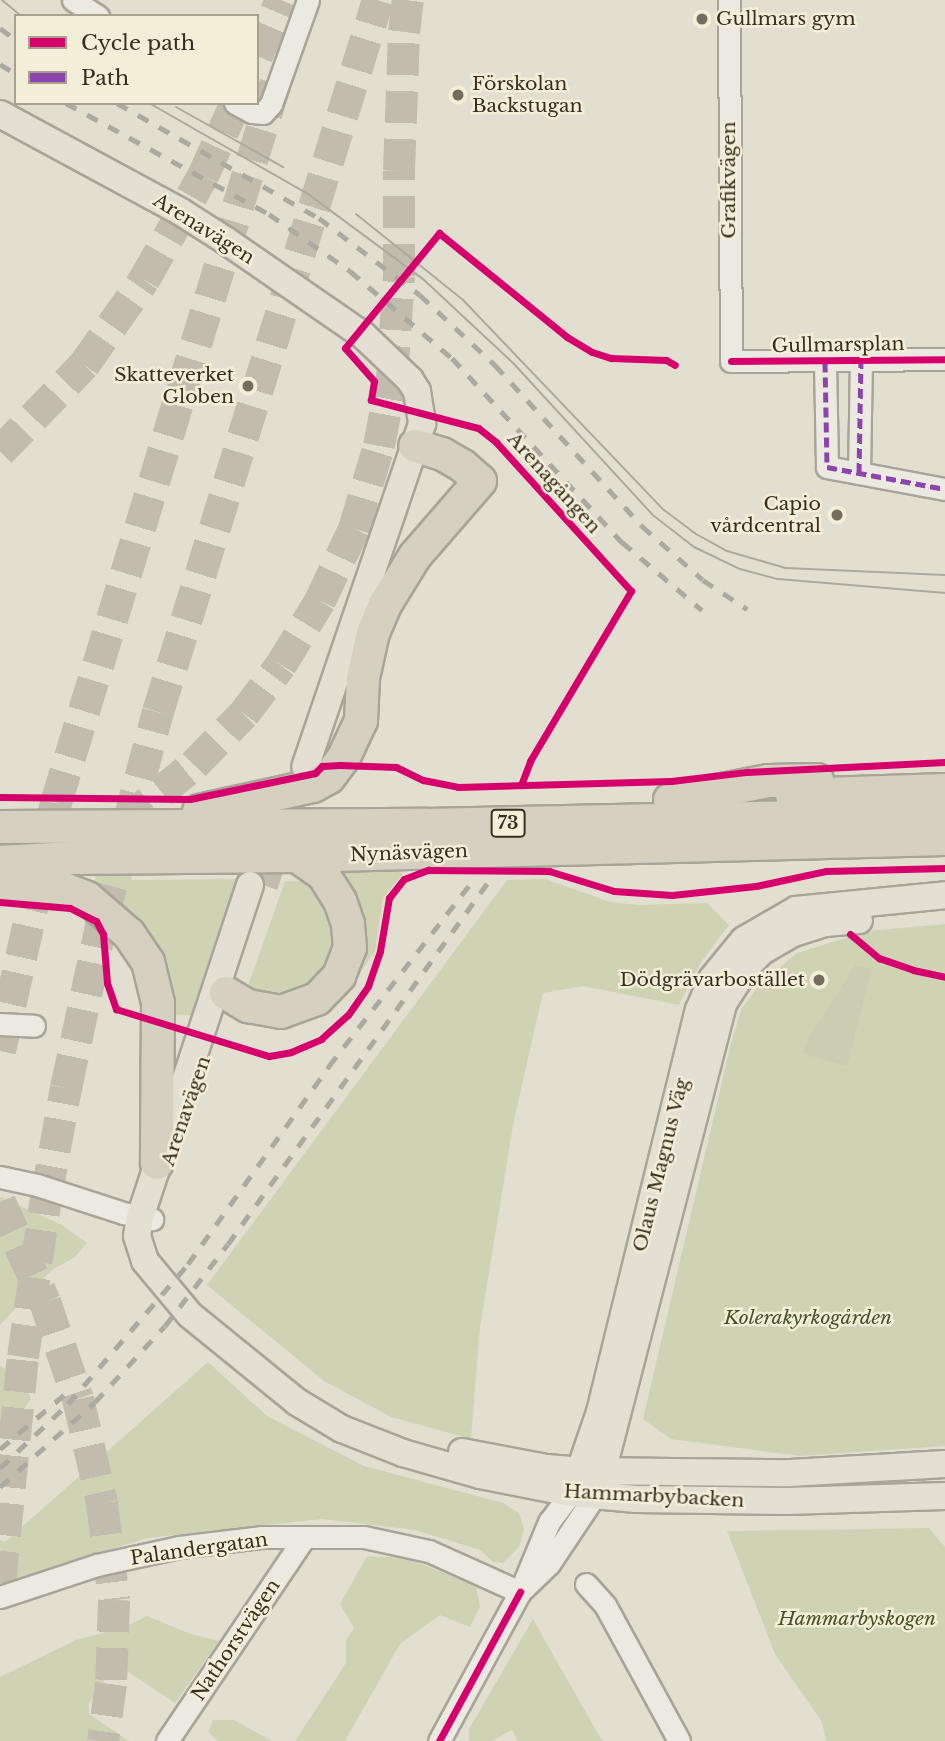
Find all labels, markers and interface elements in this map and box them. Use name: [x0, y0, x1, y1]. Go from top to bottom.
place label: Gullmars gym: [716, 8, 856, 30]
marker: Gullmars gym: [694, 11, 710, 27]
legend: [14, 14, 259, 105]
text: Cycle path: [81, 30, 195, 56]
text: Path: [81, 65, 129, 91]
place label: Förskolan Backstugan: [472, 73, 583, 117]
marker: Förskolan Backstugan: [450, 87, 466, 103]
street label: Grafikvägen: [718, 121, 740, 239]
street label: Arenavägen: [149, 189, 259, 269]
street label: Gullmarsplan: [771, 332, 905, 358]
place label: Skatteverket Globen: [114, 364, 234, 408]
marker: Skatteverket Globen: [240, 378, 256, 394]
street label: Arenagången: [503, 428, 605, 538]
place label: Capio vårdcentral: [710, 493, 821, 537]
marker: Capio vårdcentral: [827, 505, 847, 525]
road number: 73: [490, 808, 526, 838]
street label: Nynäsvägen: [350, 840, 468, 866]
place label: Dödgrävarbostället: [620, 969, 805, 991]
marker: Dödgrävarbostället: [811, 972, 827, 988]
street label: Arenavägen: [157, 1053, 215, 1169]
street label: Olaus Magnus Väg: [628, 1075, 694, 1255]
park label: Kolerakyrkogården: [724, 1307, 892, 1329]
street label: Hammarbybacken: [563, 1480, 745, 1512]
street label: Palandergatan: [129, 1528, 269, 1570]
street label: Nathorstvägen: [187, 1575, 285, 1705]
park label: Hammarbyskogen: [778, 1608, 936, 1630]

